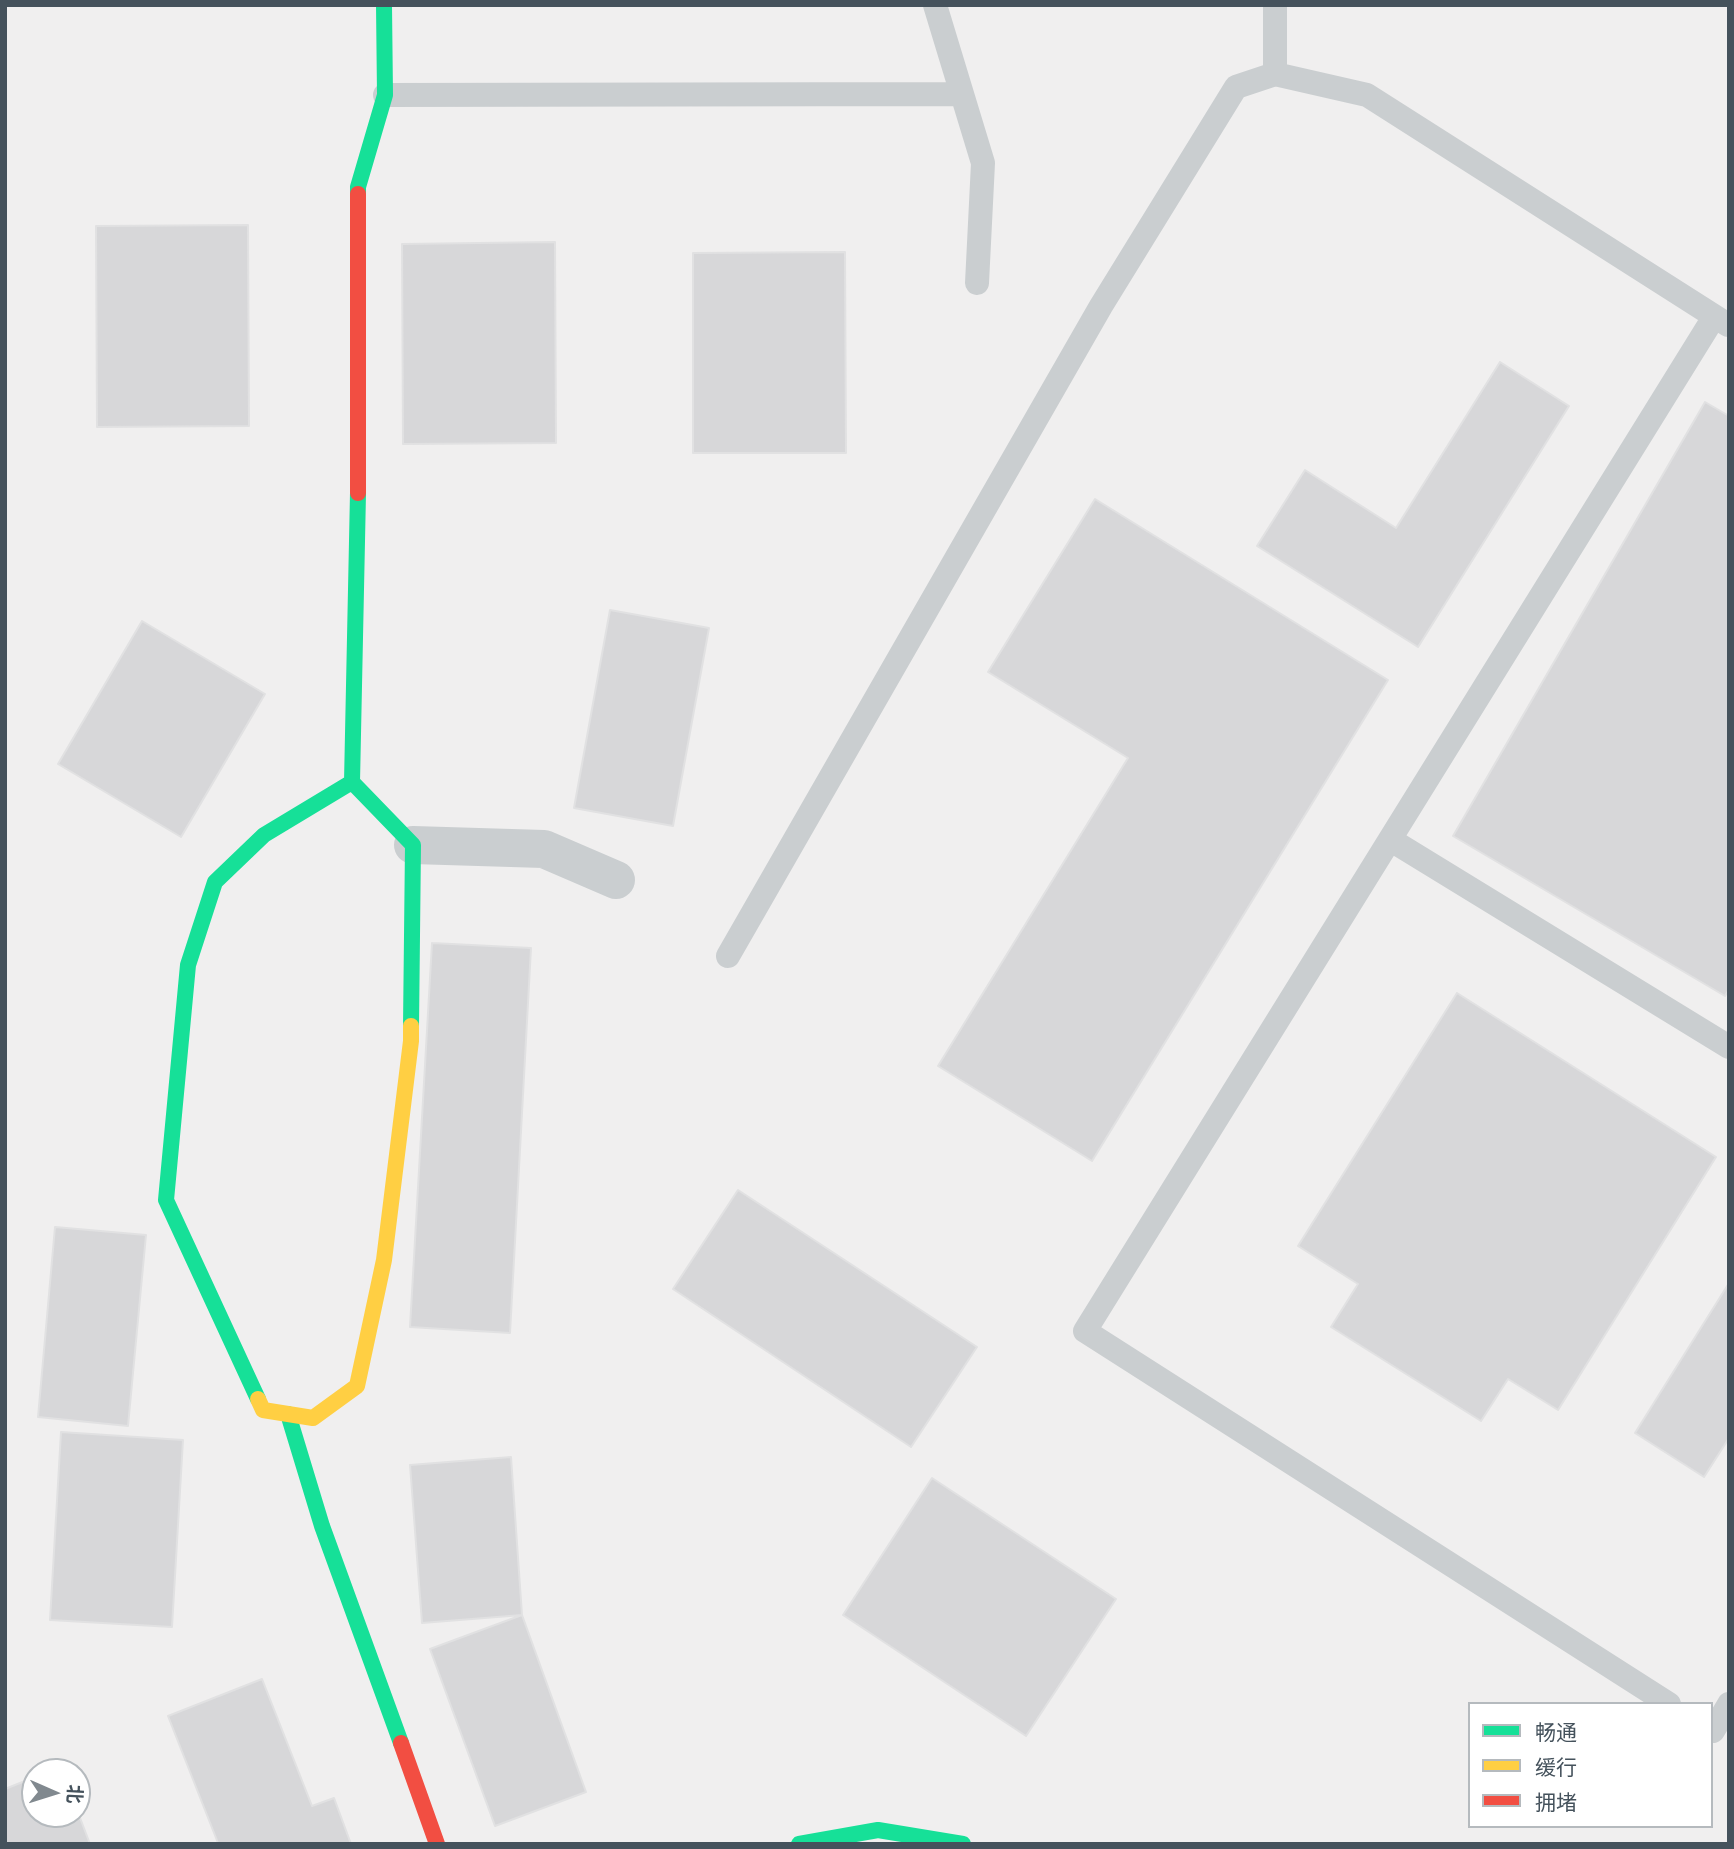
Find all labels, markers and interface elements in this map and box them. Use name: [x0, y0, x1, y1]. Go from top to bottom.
legend: [1468, 1702, 1713, 1828]
text: 畅通: [1535, 1718, 1577, 1746]
text: 缓行: [1535, 1753, 1577, 1781]
north arrow: [21, 1758, 91, 1828]
text: 北: [61, 1784, 88, 1804]
text: 拥堵: [1535, 1788, 1577, 1816]

